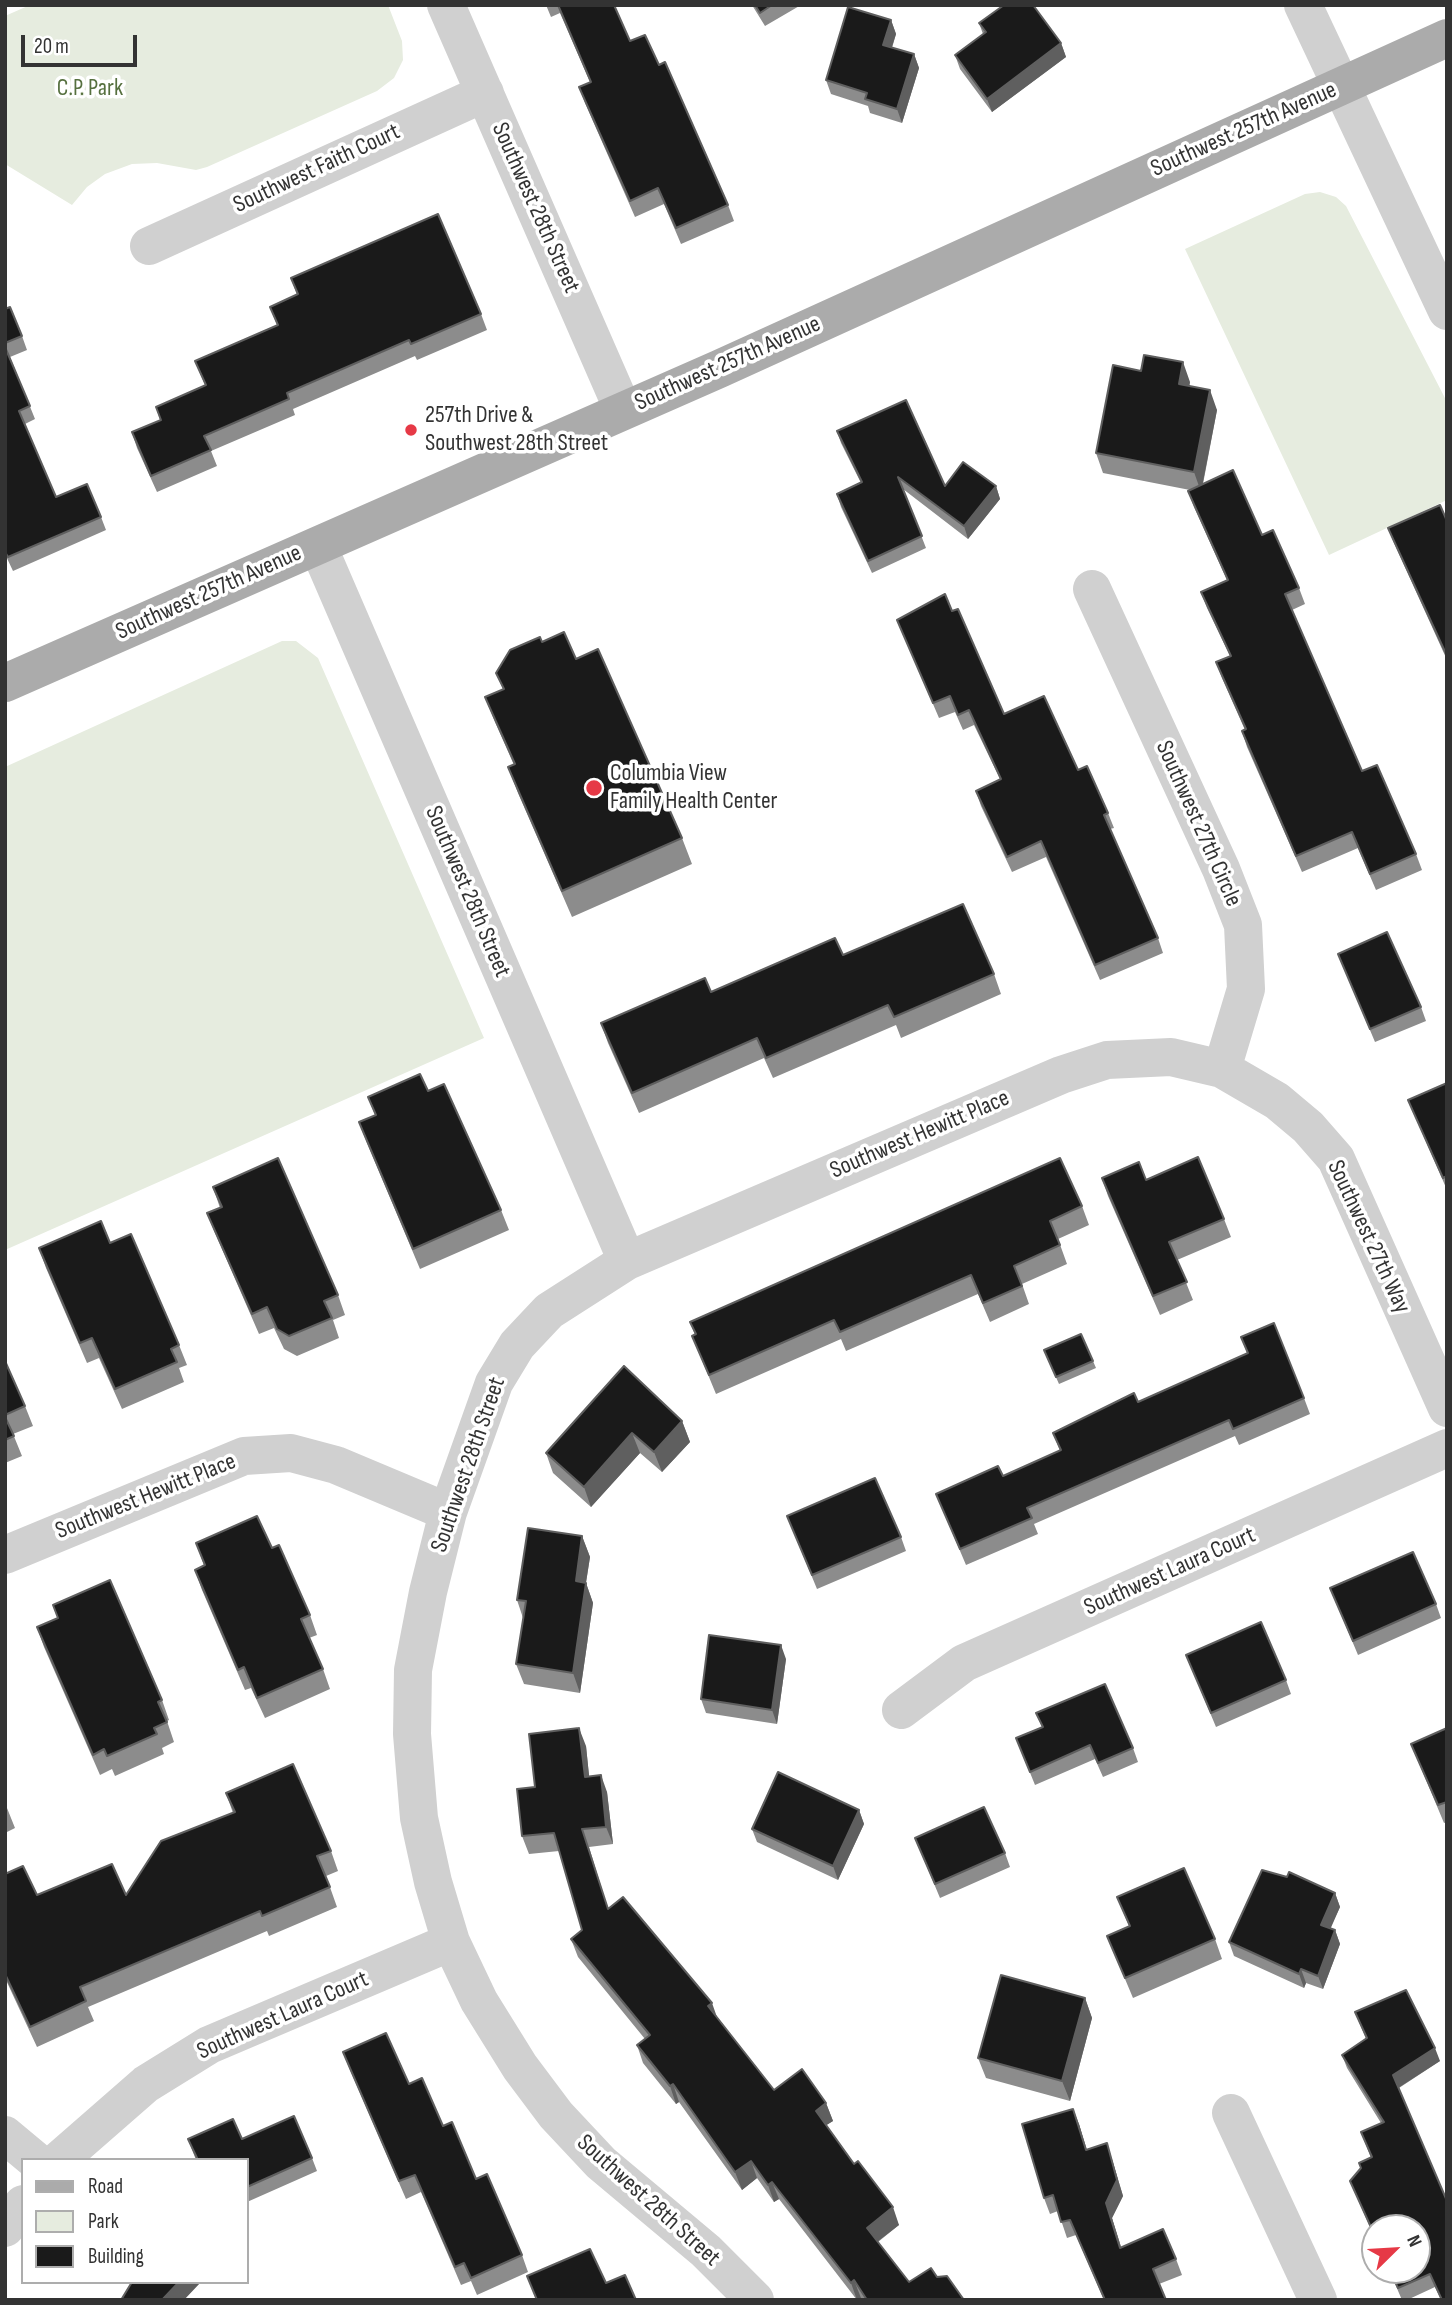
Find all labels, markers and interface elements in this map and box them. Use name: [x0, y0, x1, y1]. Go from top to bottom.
scale bar: [24, 21, 140, 65]
text: 20 m: [34, 34, 69, 59]
park label: C.P. Park: [57, 75, 123, 103]
street label: Southwest 257th Avenue: [1147, 76, 1341, 184]
street label: Southwest Faith Court: [229, 118, 405, 220]
street label: Southwest 28th Street: [485, 119, 585, 297]
street label: Southwest 257th Avenue: [631, 310, 825, 418]
place label: 257th Drive & Southwest 28th Street: [425, 402, 608, 458]
marker: 257th Drive & Southwest 28th Street: [403, 422, 419, 438]
street label: Southwest 257th Avenue: [112, 539, 306, 647]
street label: Southwest 27th Circle: [1149, 737, 1247, 911]
place label: Columbia View Family Health Center: [610, 760, 777, 816]
marker: Columbia View Family Health Center: [584, 778, 604, 798]
street label: Southwest 28th Street: [418, 802, 516, 982]
street label: Southwest Hewitt Place: [826, 1084, 1014, 1186]
street label: Southwest 27th Way: [1320, 1156, 1416, 1318]
street label: Southwest 28th Street: [426, 1374, 512, 1556]
street label: Southwest Hewitt Place: [52, 1448, 240, 1546]
street label: Southwest Laura Court: [1080, 1521, 1260, 1623]
street label: Southwest Laura Court: [193, 1965, 373, 2067]
street label: Southwest 28th Street: [570, 2129, 726, 2273]
legend: [21, 2158, 248, 2284]
text: Road: [88, 2174, 123, 2199]
text: Park: [88, 2209, 119, 2234]
north arrow: [1361, 2214, 1431, 2284]
text: N: [1401, 2232, 1426, 2250]
text: Building: [88, 2244, 144, 2269]

